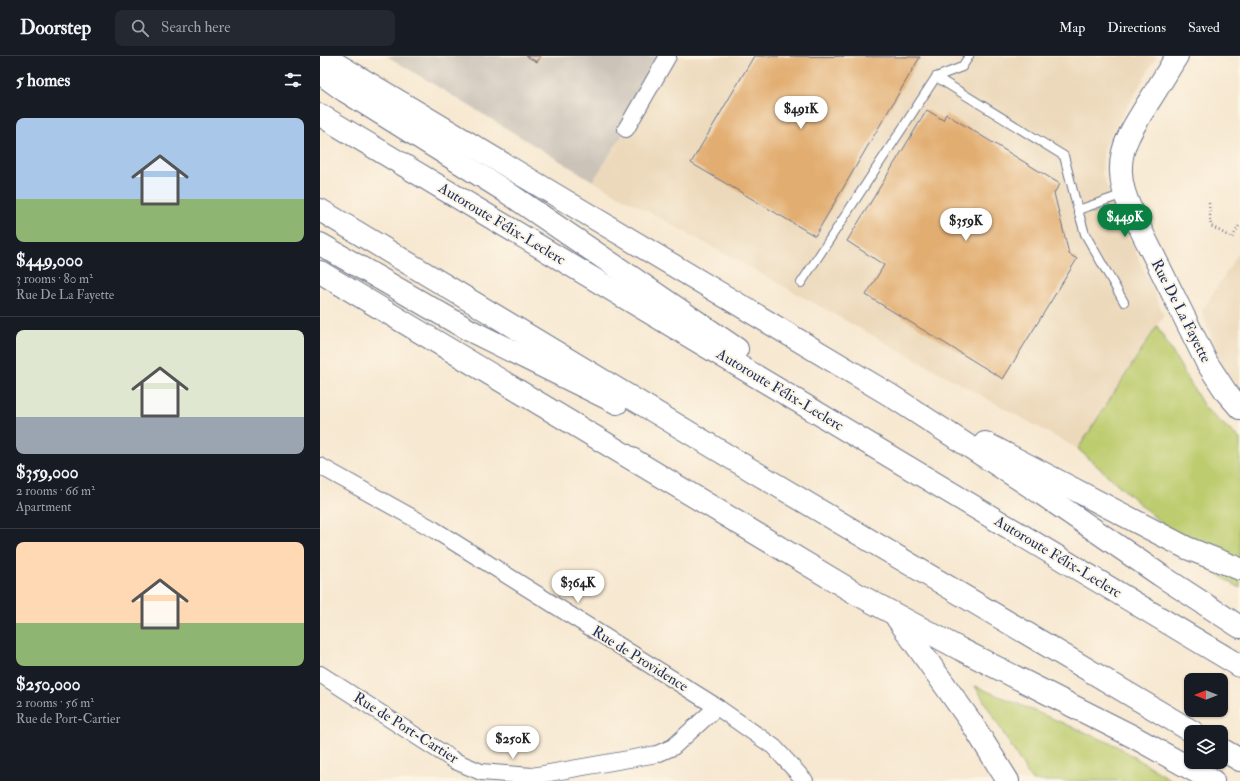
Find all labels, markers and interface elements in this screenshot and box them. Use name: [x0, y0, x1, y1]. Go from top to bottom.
search box: [115, 10, 395, 46]
text: Doorstep: [20, 16, 91, 40]
icon: search: [129, 17, 151, 39]
text: Search here: [161, 18, 230, 37]
text: Map: [1059, 19, 1085, 36]
text: Directions: [1107, 19, 1166, 36]
text: Saved: [1188, 19, 1220, 36]
icon: filters: [282, 69, 304, 91]
text: 5 homes: [16, 70, 70, 91]
pin: $491K: [773, 96, 829, 130]
text: $491K: [784, 101, 818, 117]
icon: home: [124, 144, 196, 216]
street label: Autoroute Félix-Leclerc: [434, 178, 569, 269]
pin: $449K: [1097, 204, 1153, 238]
pin: $359K: [938, 208, 994, 242]
text: $449K: [1106, 209, 1144, 225]
text: $359K: [949, 213, 983, 229]
text: $449,000: [16, 250, 83, 271]
street label: Rue De La Fayette: [1147, 256, 1215, 366]
text: 3 rooms · 80 m²: [16, 271, 93, 287]
text: Rue De La Fayette: [16, 287, 114, 303]
street label: Autoroute Félix-Leclerc: [712, 344, 847, 435]
icon: home: [124, 356, 196, 428]
text: $359,000: [16, 462, 79, 483]
text: 2 rooms · 66 m²: [16, 483, 95, 499]
text: Apartment: [16, 499, 72, 515]
street label: Autoroute Félix-Leclerc: [990, 511, 1125, 602]
icon: home: [124, 568, 196, 640]
pin: $364K: [550, 570, 606, 604]
text: $364K: [561, 575, 596, 591]
street label: Rue de Providence: [588, 622, 692, 696]
north arrow: [1184, 673, 1228, 717]
map controls: [1184, 673, 1228, 769]
text: $250,000: [16, 674, 80, 695]
street label: Rue de Port-Cartier: [350, 688, 462, 768]
text: 2 rooms · 56 m²: [16, 695, 94, 711]
text: Rue de Port-Cartier: [16, 711, 120, 727]
button: layers: [1184, 725, 1228, 769]
pin: $250K: [485, 726, 541, 760]
text: $250K: [495, 731, 531, 747]

